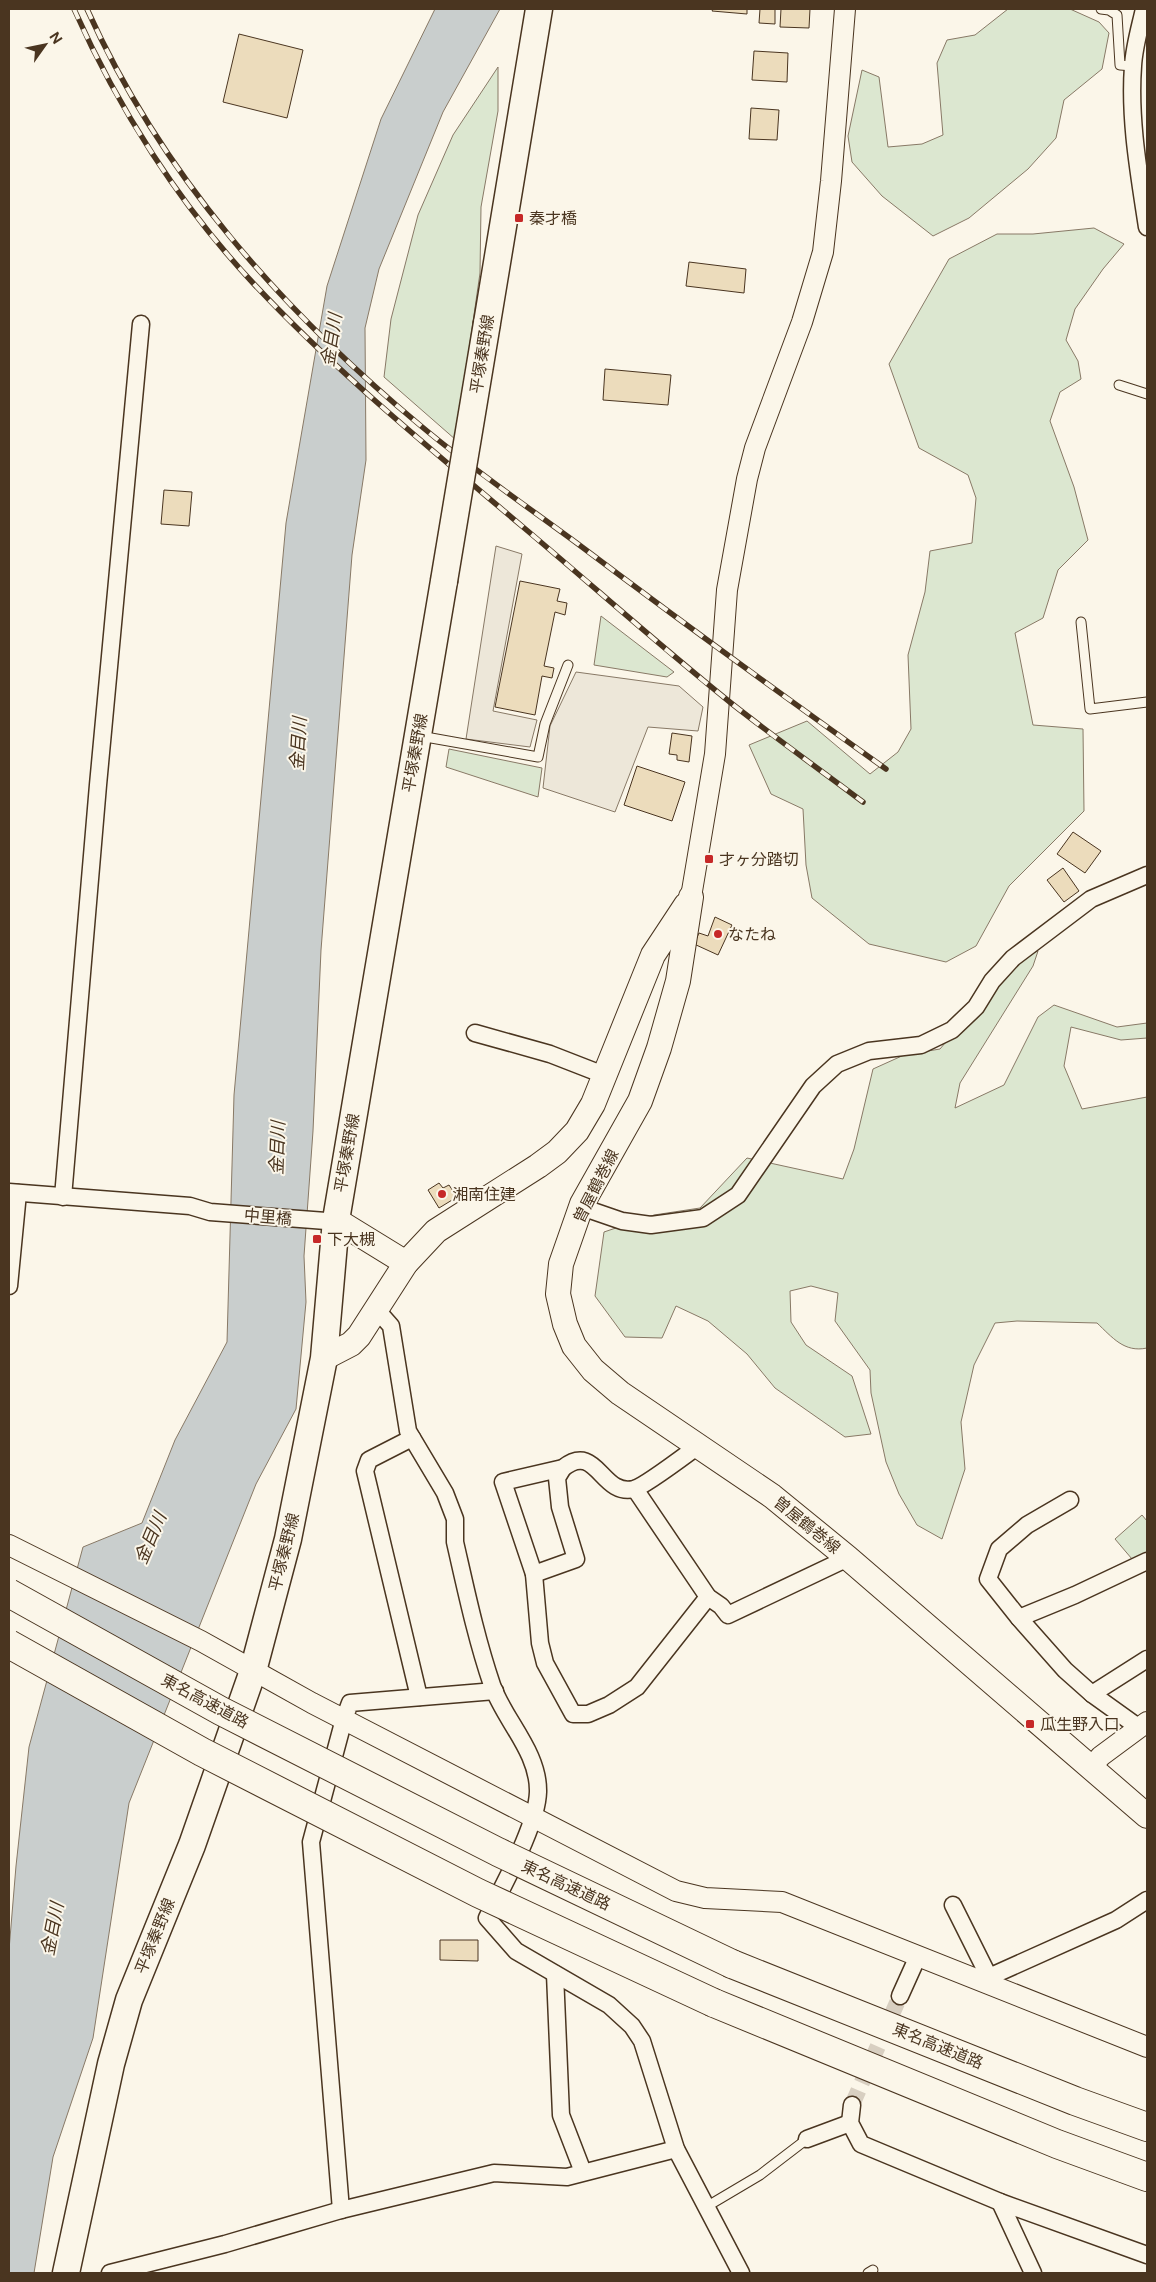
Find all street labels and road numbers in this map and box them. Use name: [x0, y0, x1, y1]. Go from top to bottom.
street label: 平塚秦野線: [466, 313, 498, 395]
street label: 平塚秦野線: [399, 712, 431, 794]
street label: 平塚秦野線: [331, 1112, 363, 1194]
street label: 曽屋鶴巻線: [569, 1146, 623, 1226]
street label: 中里橋: [243, 1205, 293, 1229]
street label: 曽屋鶴巻線: [770, 1492, 844, 1558]
street label: 平塚秦野線: [265, 1511, 303, 1593]
street label: 東名高速道路: [158, 1670, 252, 1732]
street label: 東名高速道路: [518, 1856, 614, 1914]
street label: 平塚秦野線: [131, 1895, 179, 1977]
street label: 東名高速道路: [890, 2019, 986, 2073]

